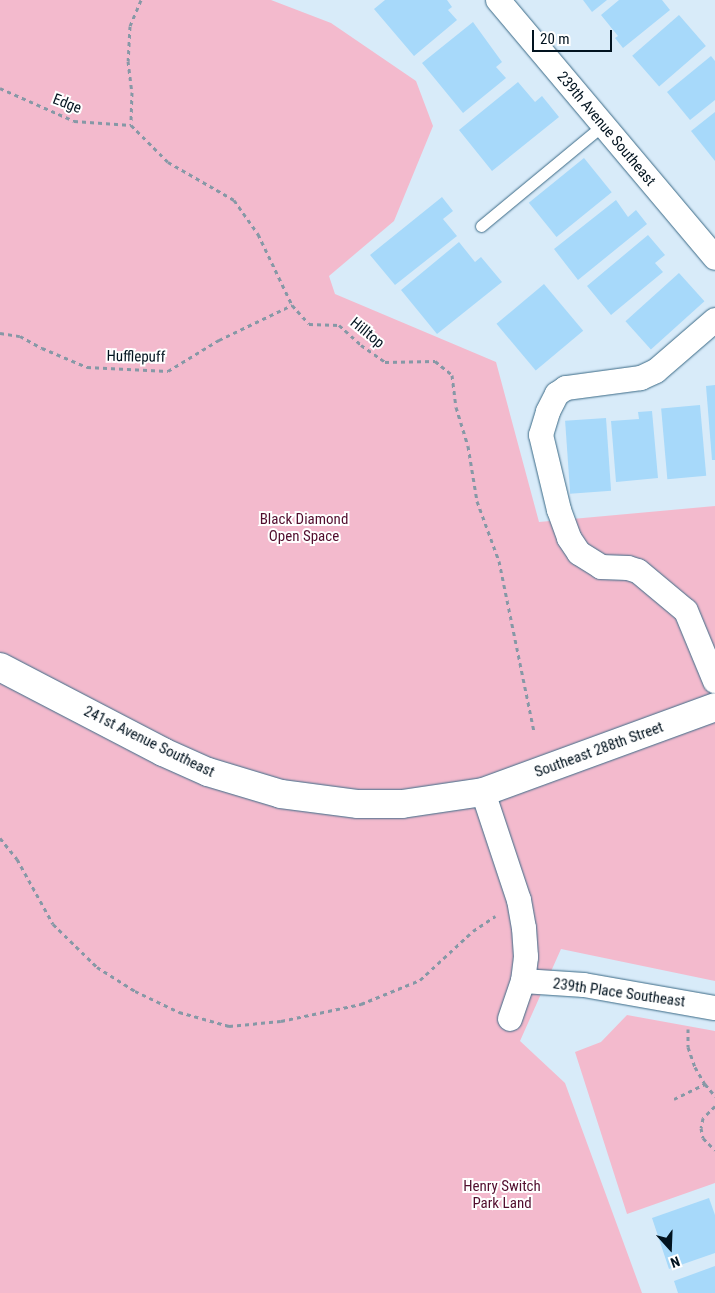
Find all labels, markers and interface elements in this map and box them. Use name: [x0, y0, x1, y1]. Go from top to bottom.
scale bar: [535, 20, 615, 52]
text: 20 m: [540, 30, 570, 48]
street label: 239th Avenue Southeast: [553, 68, 659, 190]
street label: Edge: [50, 90, 84, 118]
street label: Hilltop: [346, 314, 388, 352]
street label: Hufflepuff: [106, 347, 166, 367]
park label: Black Diamond Open Space: [260, 510, 348, 545]
street label: 241st Avenue Southeast: [81, 703, 217, 781]
street label: Southeast 288th Street: [532, 718, 666, 782]
street label: 239th Place Southeast: [552, 975, 686, 1011]
park label: Henry Switch Park Land: [463, 1177, 541, 1212]
north arrow: [645, 1223, 695, 1273]
text: N: [668, 1253, 682, 1271]

